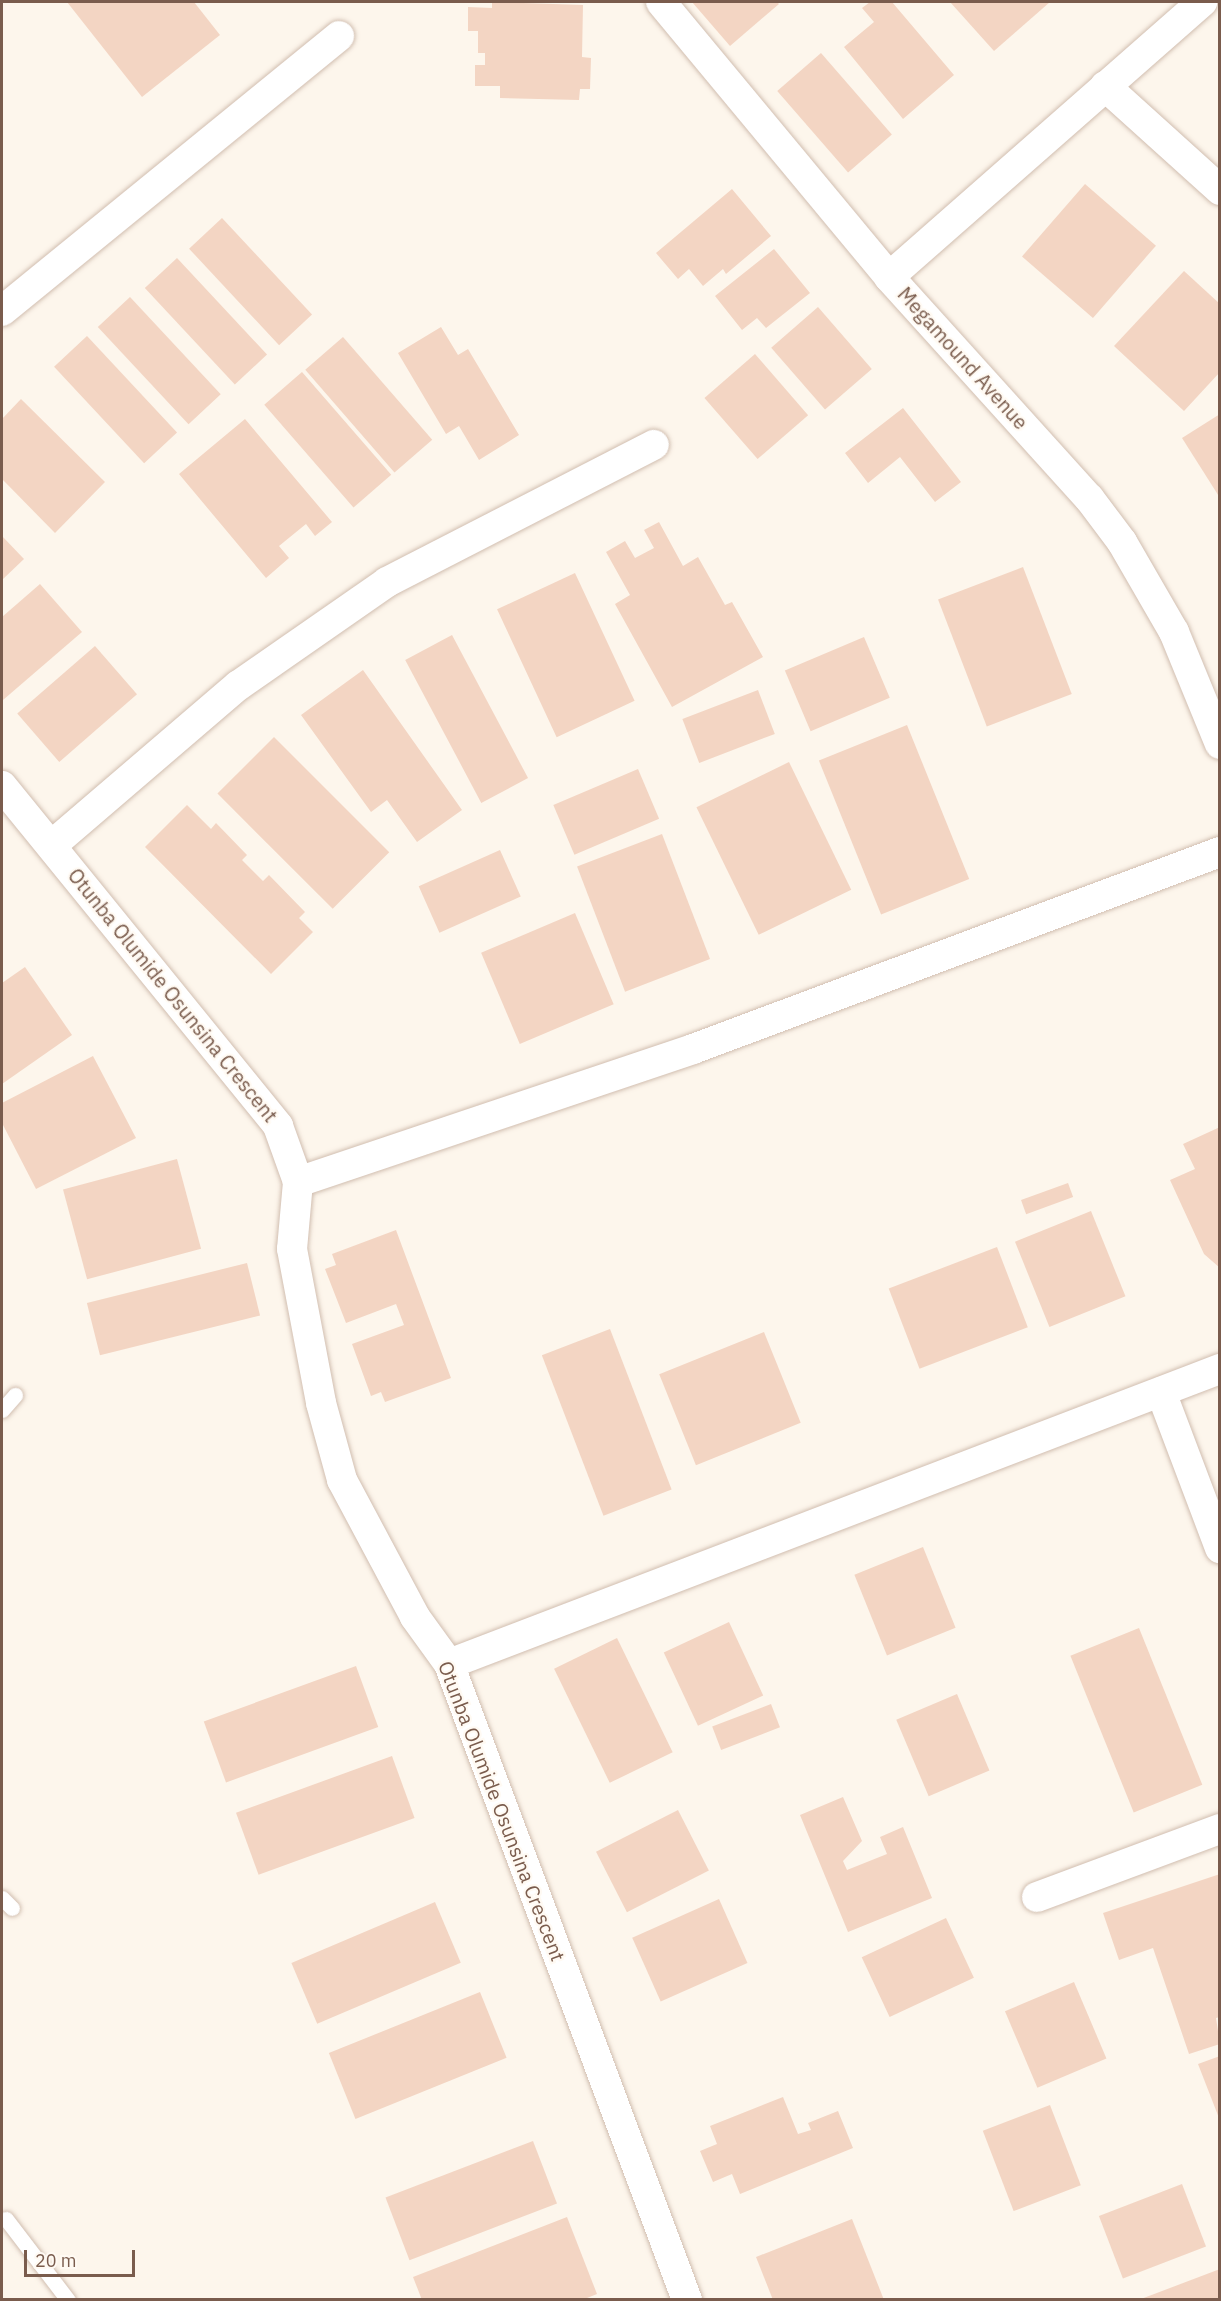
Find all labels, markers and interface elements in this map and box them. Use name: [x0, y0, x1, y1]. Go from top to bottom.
street label: Megamound Avenue: [893, 282, 1033, 434]
street label: Otunba Olumide Osunsina Crescent: [63, 863, 283, 1127]
street label: Otunba Olumide Osunsina Crescent: [434, 1658, 570, 1964]
scale bar: [27, 2238, 138, 2276]
text: 20 m: [35, 2249, 77, 2272]

